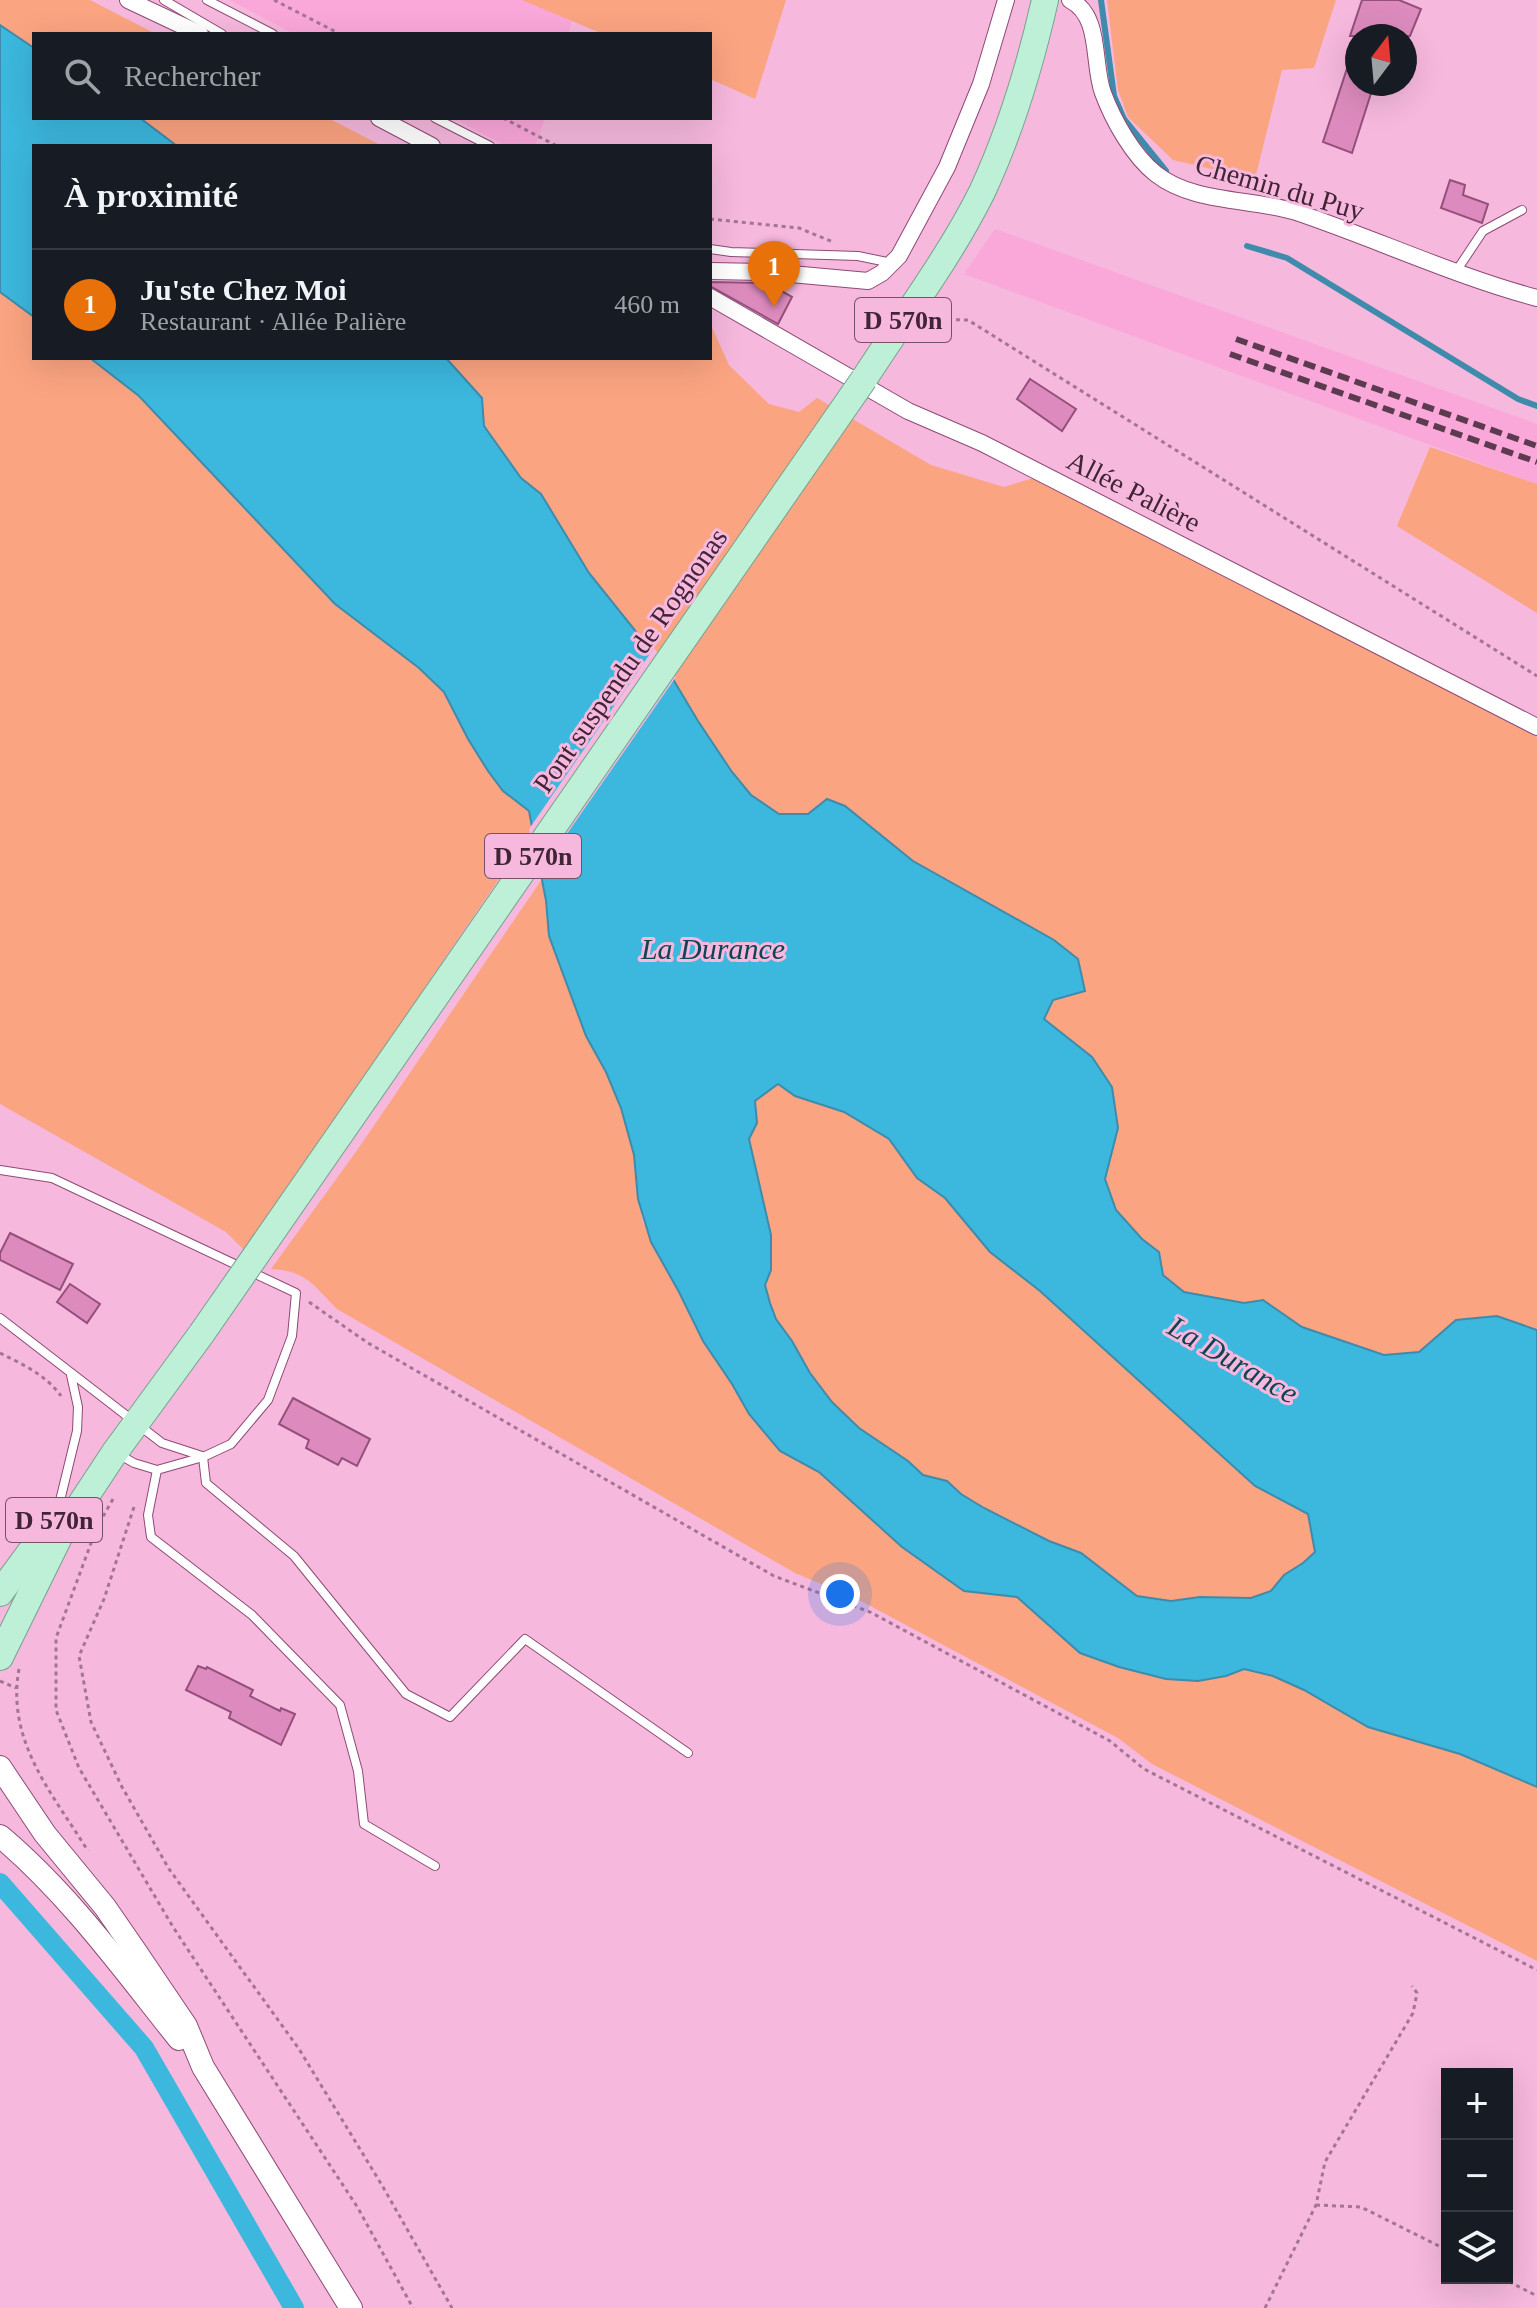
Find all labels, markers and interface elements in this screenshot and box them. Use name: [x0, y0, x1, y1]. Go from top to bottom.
north arrow: [1345, 24, 1417, 96]
search box: [32, 32, 712, 120]
icon: search: [60, 54, 104, 98]
text: Rechercher: [124, 59, 261, 92]
street label: Chemin du Puy: [1192, 149, 1368, 226]
text: À proximité: [64, 177, 238, 214]
pin: 1: [748, 241, 800, 307]
text: Ju'ste Chez Moi: [140, 273, 347, 306]
text: 1: [84, 290, 97, 319]
text: 460 m: [614, 290, 680, 319]
road number: D 570n: [855, 298, 951, 342]
text: Restaurant · Allée Palière: [140, 307, 406, 336]
street label: Allée Palière: [1062, 445, 1206, 538]
street label: Pont suspendu de Rognonas: [527, 522, 733, 798]
road number: D 570n: [485, 834, 581, 878]
water label: La Durance: [640, 932, 785, 965]
water label: La Durance: [1162, 1309, 1304, 1410]
road number: D 570n: [6, 1498, 102, 1542]
your location: [820, 1574, 860, 1614]
map controls: [1441, 2068, 1513, 2284]
button: +: [1441, 2068, 1513, 2140]
button: −: [1441, 2140, 1513, 2212]
button: layers: [1441, 2212, 1513, 2284]

